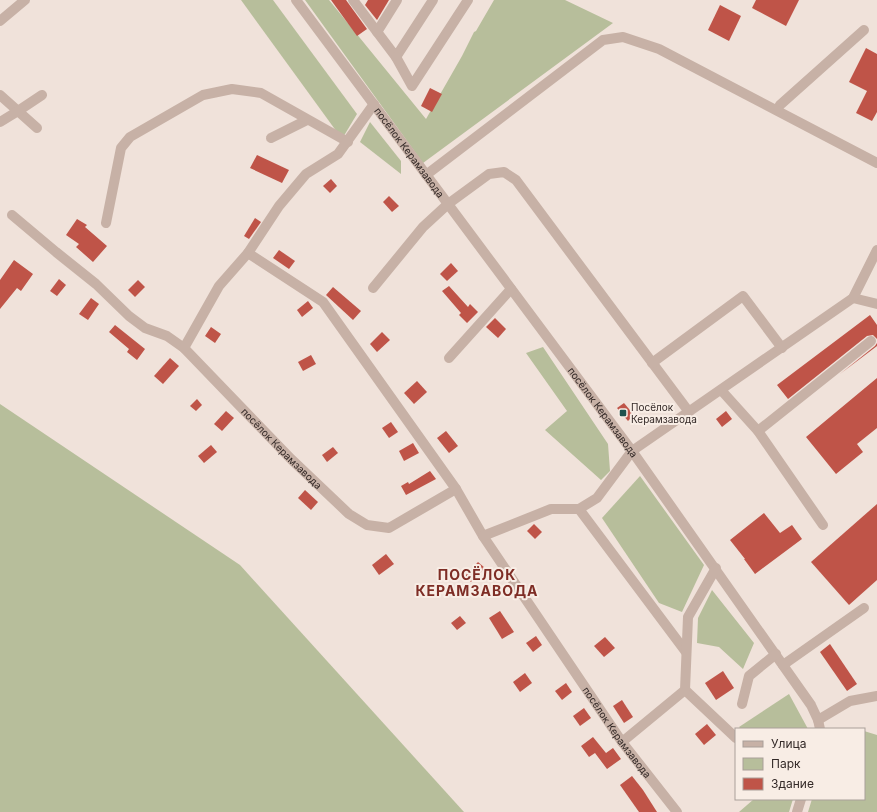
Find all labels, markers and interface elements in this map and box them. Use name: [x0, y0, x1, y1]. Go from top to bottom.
street label: посёлок Керамзавода: [372, 105, 447, 200]
street label: посёлок Керамзавода: [566, 365, 641, 460]
place label: Посёлок Керамзавода: [631, 401, 697, 425]
street label: посёлок Керамзавода: [239, 405, 325, 491]
marker: Посёлок Керамзавода: [618, 408, 628, 418]
district label: ПОСЁЛОК КЕРАМЗАВОДА: [415, 566, 539, 599]
street label: посёлок Керамзавода: [580, 684, 654, 780]
legend: [735, 728, 865, 800]
text: Улица: [771, 736, 806, 751]
text: Парк: [771, 756, 801, 771]
text: Здание: [771, 776, 814, 791]

